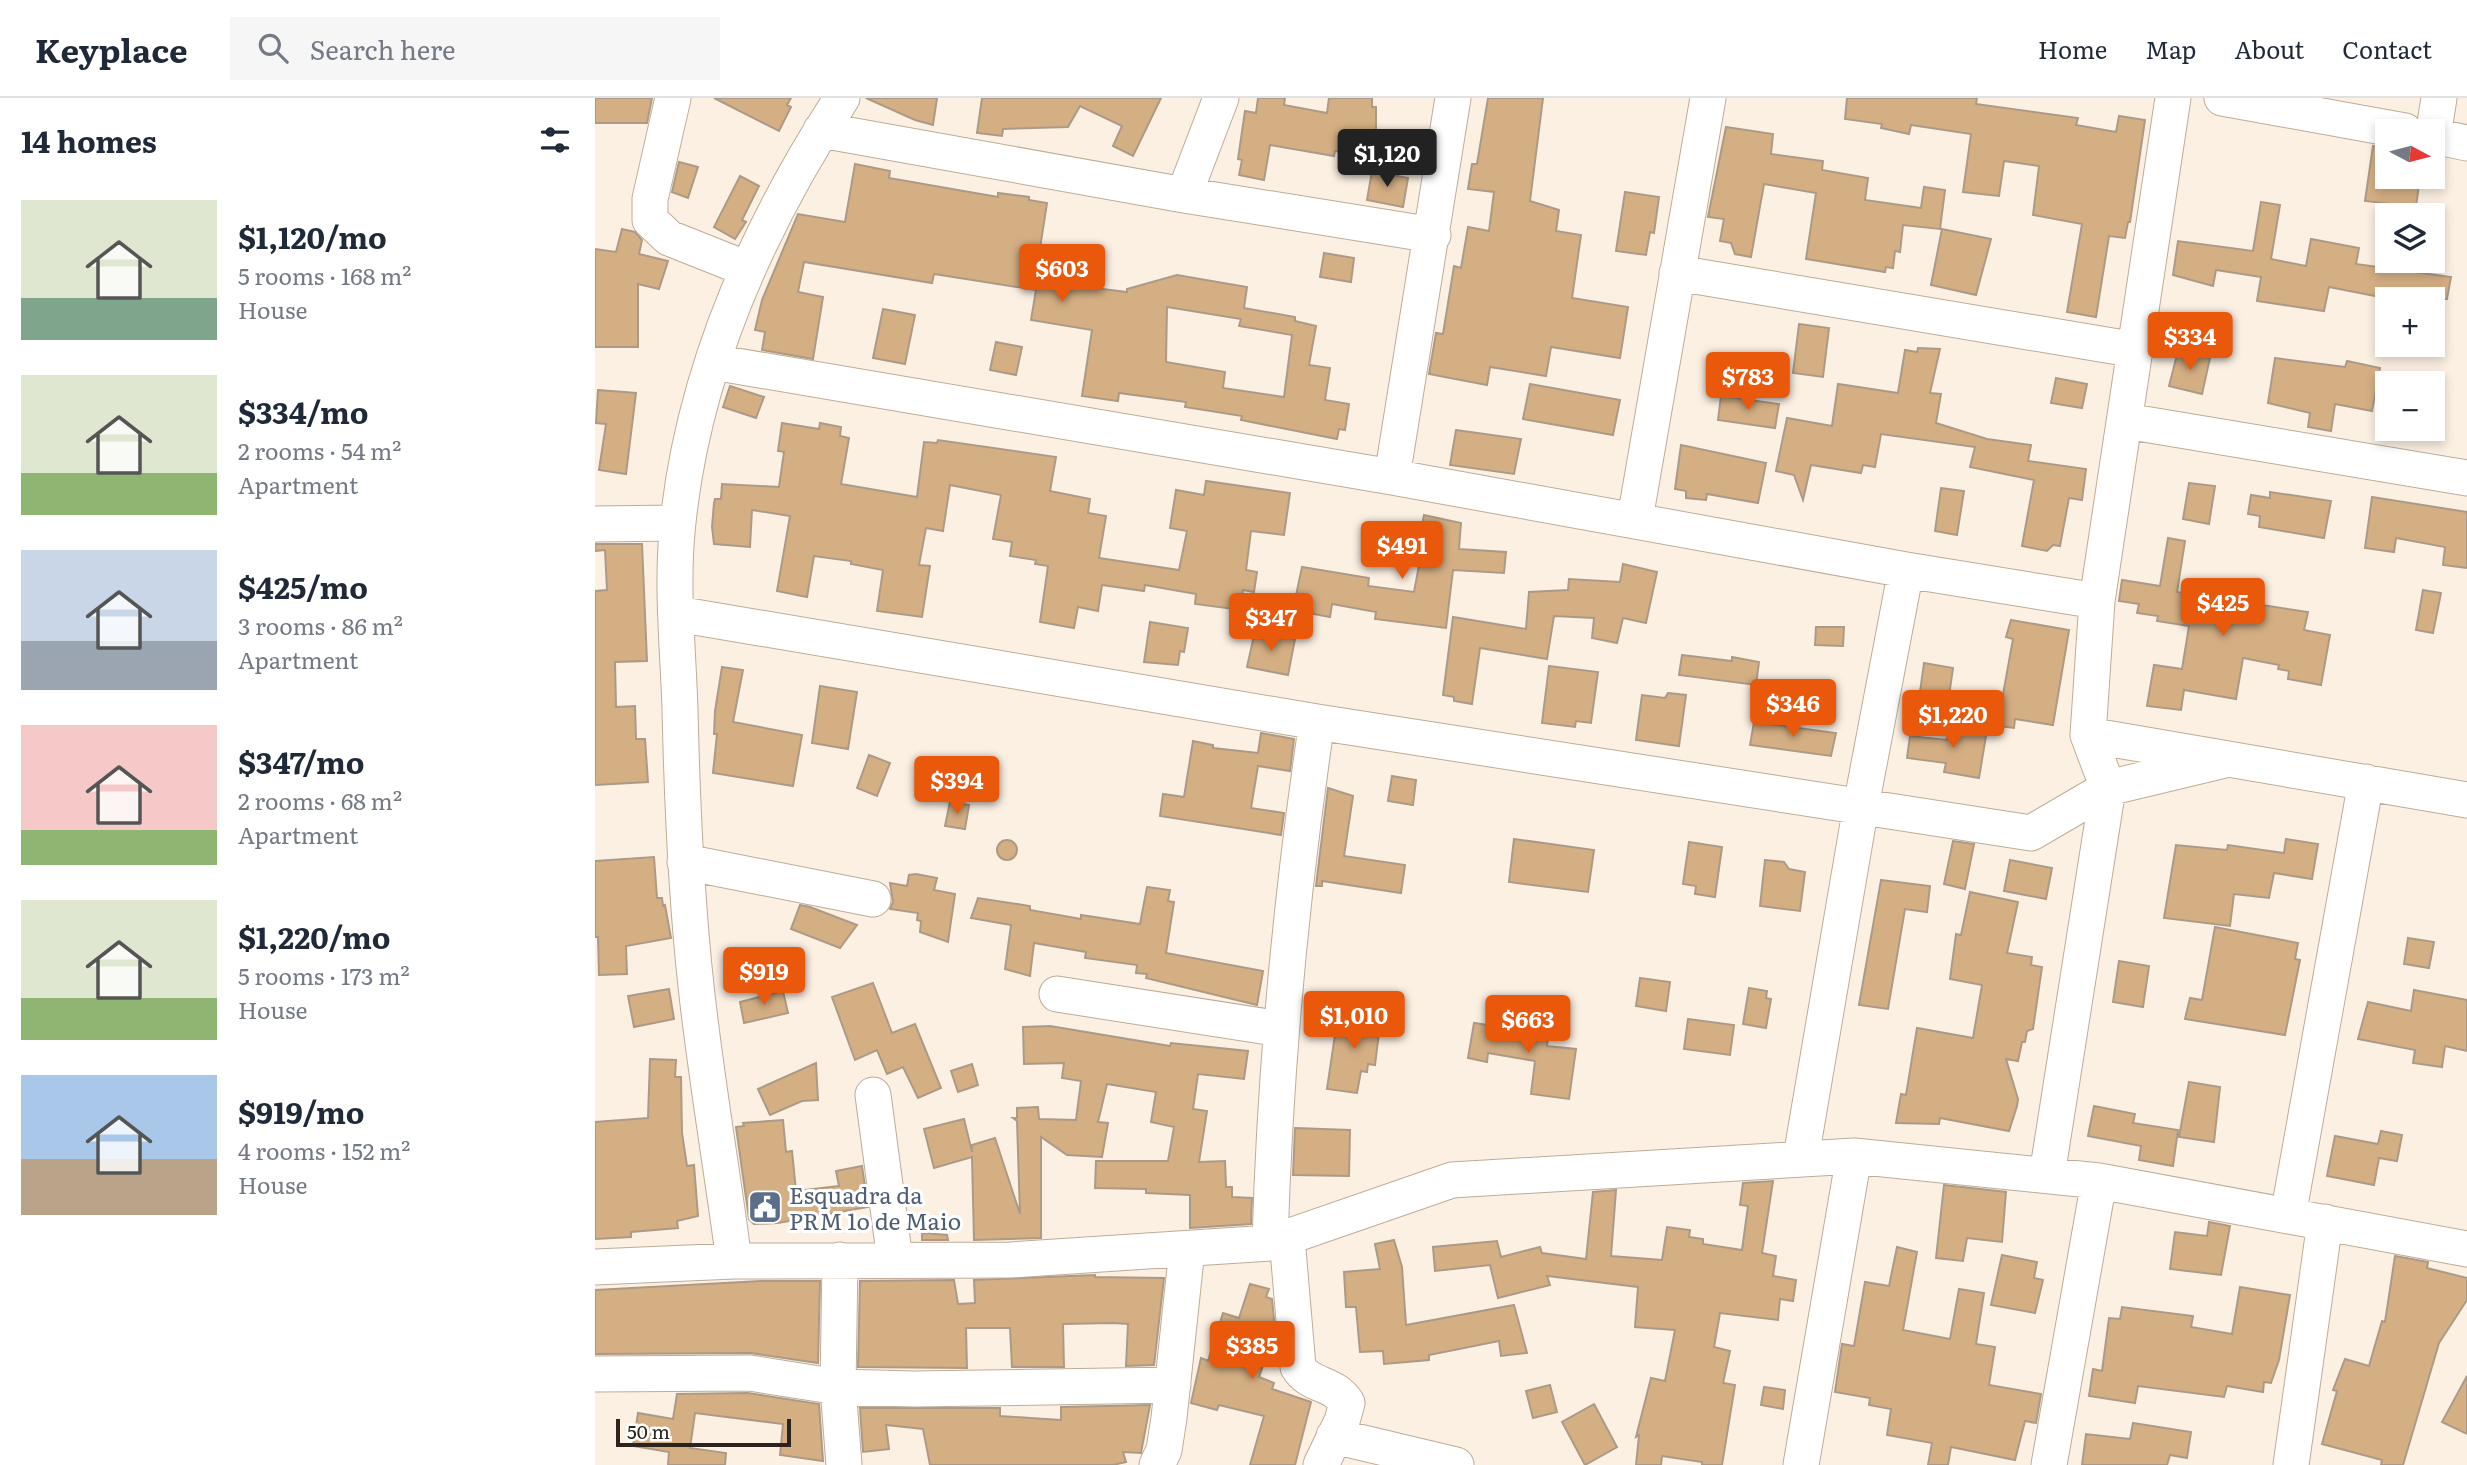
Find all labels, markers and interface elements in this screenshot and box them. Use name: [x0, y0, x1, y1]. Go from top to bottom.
search box: [230, 17, 720, 80]
text: Keyplace: [35, 24, 188, 73]
icon: search: [254, 29, 292, 67]
text: Search here: [310, 29, 456, 68]
text: Home: [2038, 31, 2107, 66]
text: Map: [2145, 31, 2196, 66]
text: About: [2234, 31, 2304, 66]
text: Contact: [2342, 31, 2432, 66]
text: 14 homes: [21, 118, 157, 162]
north arrow: [2375, 119, 2445, 189]
map controls: [2375, 119, 2445, 441]
icon: filters: [536, 121, 574, 159]
pin: $1,120: [1330, 130, 1444, 189]
text: $1,120: [1354, 135, 1420, 169]
button: layers: [2375, 203, 2445, 273]
text: $1,120/mo: [238, 214, 387, 258]
icon: home: [77, 228, 161, 312]
pin: $603: [1021, 244, 1103, 304]
text: $603: [1035, 250, 1089, 284]
text: 5 rooms · 168 m²: [238, 258, 411, 292]
button: +: [2375, 287, 2445, 357]
text: House: [238, 292, 307, 326]
pin: $334: [2149, 313, 2231, 372]
text: $334: [2164, 318, 2216, 352]
pin: $783: [1707, 352, 1789, 412]
text: $783: [1722, 358, 1774, 392]
button: −: [2375, 371, 2445, 441]
text: $334/mo: [238, 389, 368, 433]
icon: home: [77, 403, 161, 487]
text: 2 rooms · 54 m²: [238, 433, 401, 467]
text: Apartment: [238, 467, 358, 501]
pin: $491: [1361, 522, 1443, 581]
text: $491: [1377, 527, 1427, 561]
text: $425/mo: [238, 564, 368, 608]
icon: home: [77, 578, 161, 662]
pin: $425: [2182, 578, 2264, 638]
text: $425: [2197, 584, 2249, 618]
pin: $347: [1230, 594, 1312, 653]
text: $347: [1245, 599, 1297, 633]
text: 3 rooms · 86 m²: [238, 608, 403, 642]
text: Apartment: [238, 642, 358, 676]
pin: $346: [1752, 680, 1834, 739]
text: $346: [1766, 685, 1820, 719]
pin: $1,220: [1896, 690, 2010, 750]
text: $1,220: [1918, 696, 1988, 730]
text: $347/mo: [238, 739, 364, 783]
icon: home: [77, 753, 161, 837]
pin: $394: [916, 756, 998, 816]
text: $394: [930, 762, 984, 796]
text: 2 rooms · 68 m²: [238, 783, 402, 817]
text: Apartment: [238, 817, 358, 851]
text: $1,220/mo: [238, 914, 390, 958]
icon: home: [77, 928, 161, 1012]
pin: $919: [723, 948, 805, 1007]
text: $919: [739, 953, 789, 987]
text: 5 rooms · 173 m²: [238, 958, 410, 992]
text: House: [238, 992, 307, 1026]
pin: $1,010: [1297, 992, 1411, 1051]
pin: $663: [1487, 996, 1569, 1055]
text: $1,010: [1320, 997, 1388, 1031]
text: $663: [1501, 1001, 1555, 1035]
text: $919/mo: [238, 1089, 365, 1133]
icon: home: [77, 1103, 161, 1187]
text: 4 rooms · 152 m²: [238, 1133, 411, 1167]
text: House: [238, 1167, 307, 1201]
place label: Esquadra da PRM 1o de Maio: [789, 1177, 961, 1237]
public building icon: Esquadra da PRM 1o de Maio: [746, 1188, 784, 1226]
pin: $385: [1211, 1322, 1293, 1381]
text: $385: [1226, 1327, 1278, 1361]
scale bar: [616, 1416, 791, 1448]
text: 50 m: [627, 1417, 670, 1445]

